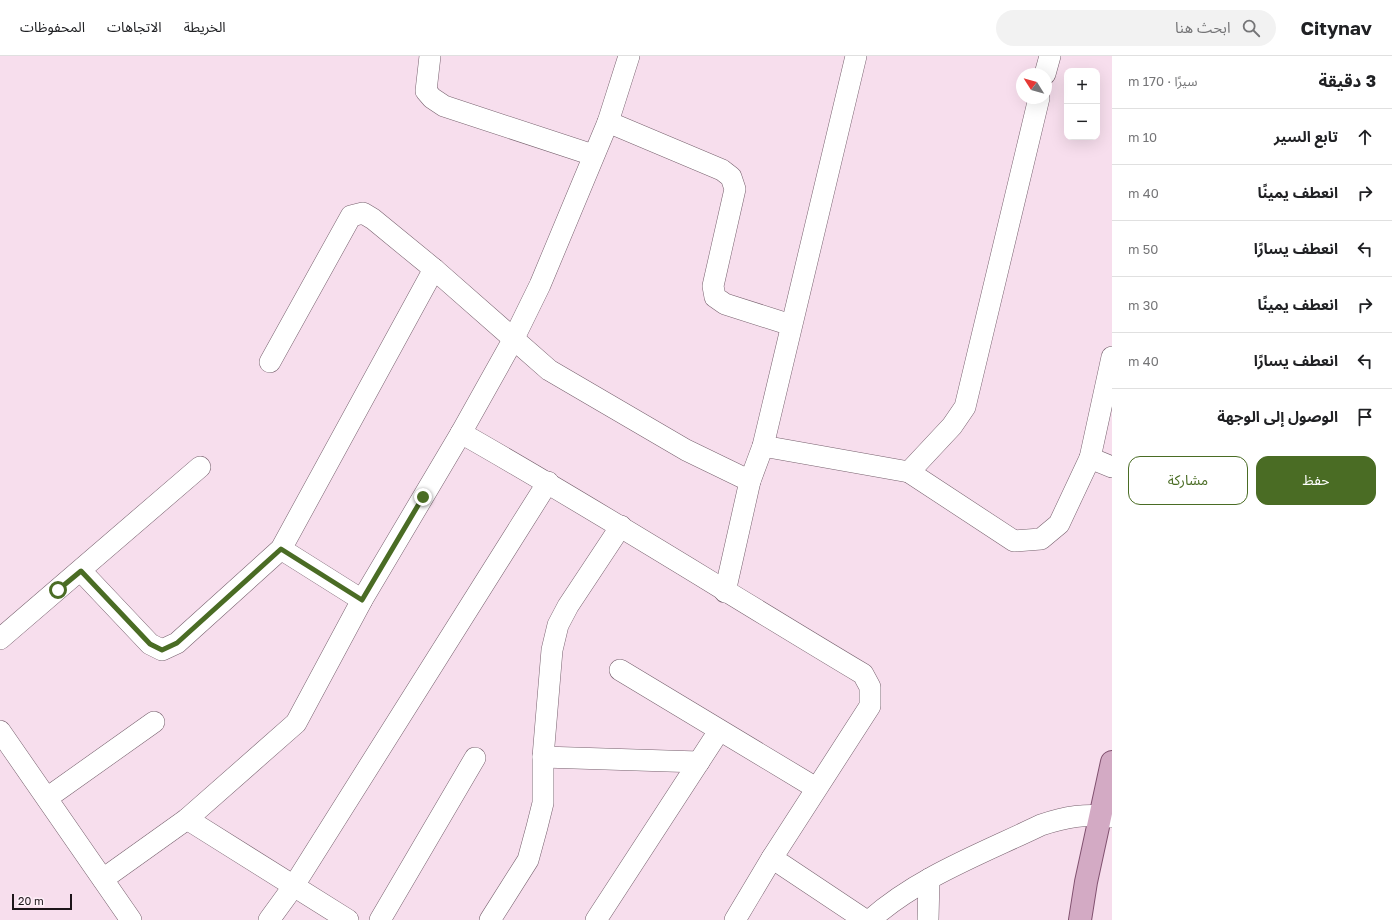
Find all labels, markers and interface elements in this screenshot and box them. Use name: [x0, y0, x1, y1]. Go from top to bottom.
search box: [996, 10, 1276, 46]
text: Citynav: [1300, 16, 1372, 39]
icon: search: [1240, 17, 1262, 39]
text: المحفوظات: [20, 18, 85, 35]
text: الاتجاهات: [107, 18, 162, 35]
text: الخريطة: [184, 18, 226, 35]
text: ابحث هنا: [1175, 18, 1230, 36]
north arrow: [1016, 68, 1052, 104]
map controls: [1064, 68, 1100, 140]
button: +: [1064, 68, 1100, 104]
text: 3 دقيقة: [1319, 70, 1376, 91]
text: سيرًا · 170 m: [1128, 73, 1197, 89]
button: −: [1064, 104, 1100, 140]
icon: ahead: [1354, 126, 1376, 148]
text: تابع السير: [1274, 127, 1338, 145]
text: 10 m: [1128, 129, 1157, 145]
icon: right: [1354, 182, 1376, 204]
text: انعطف يمينًا: [1258, 183, 1338, 201]
text: 40 m: [1128, 185, 1159, 201]
icon: left: [1354, 238, 1376, 260]
text: انعطف يسارًا: [1254, 239, 1338, 257]
text: 50 m: [1128, 241, 1158, 257]
icon: right: [1354, 294, 1376, 316]
text: انعطف يمينًا: [1258, 295, 1338, 313]
text: 30 m: [1128, 297, 1158, 313]
icon: left: [1354, 350, 1376, 372]
text: انعطف يسارًا: [1254, 351, 1338, 369]
text: 40 m: [1128, 353, 1159, 369]
icon: arrive: [1354, 406, 1376, 428]
text: الوصول إلى الوجهة: [1217, 407, 1338, 425]
button: مشاركة: [1128, 456, 1248, 505]
button: حفظ: [1256, 456, 1376, 505]
route end: [414, 488, 432, 506]
route start: [49, 581, 67, 599]
scale bar: [12, 892, 72, 911]
text: 20 m: [18, 894, 44, 907]

